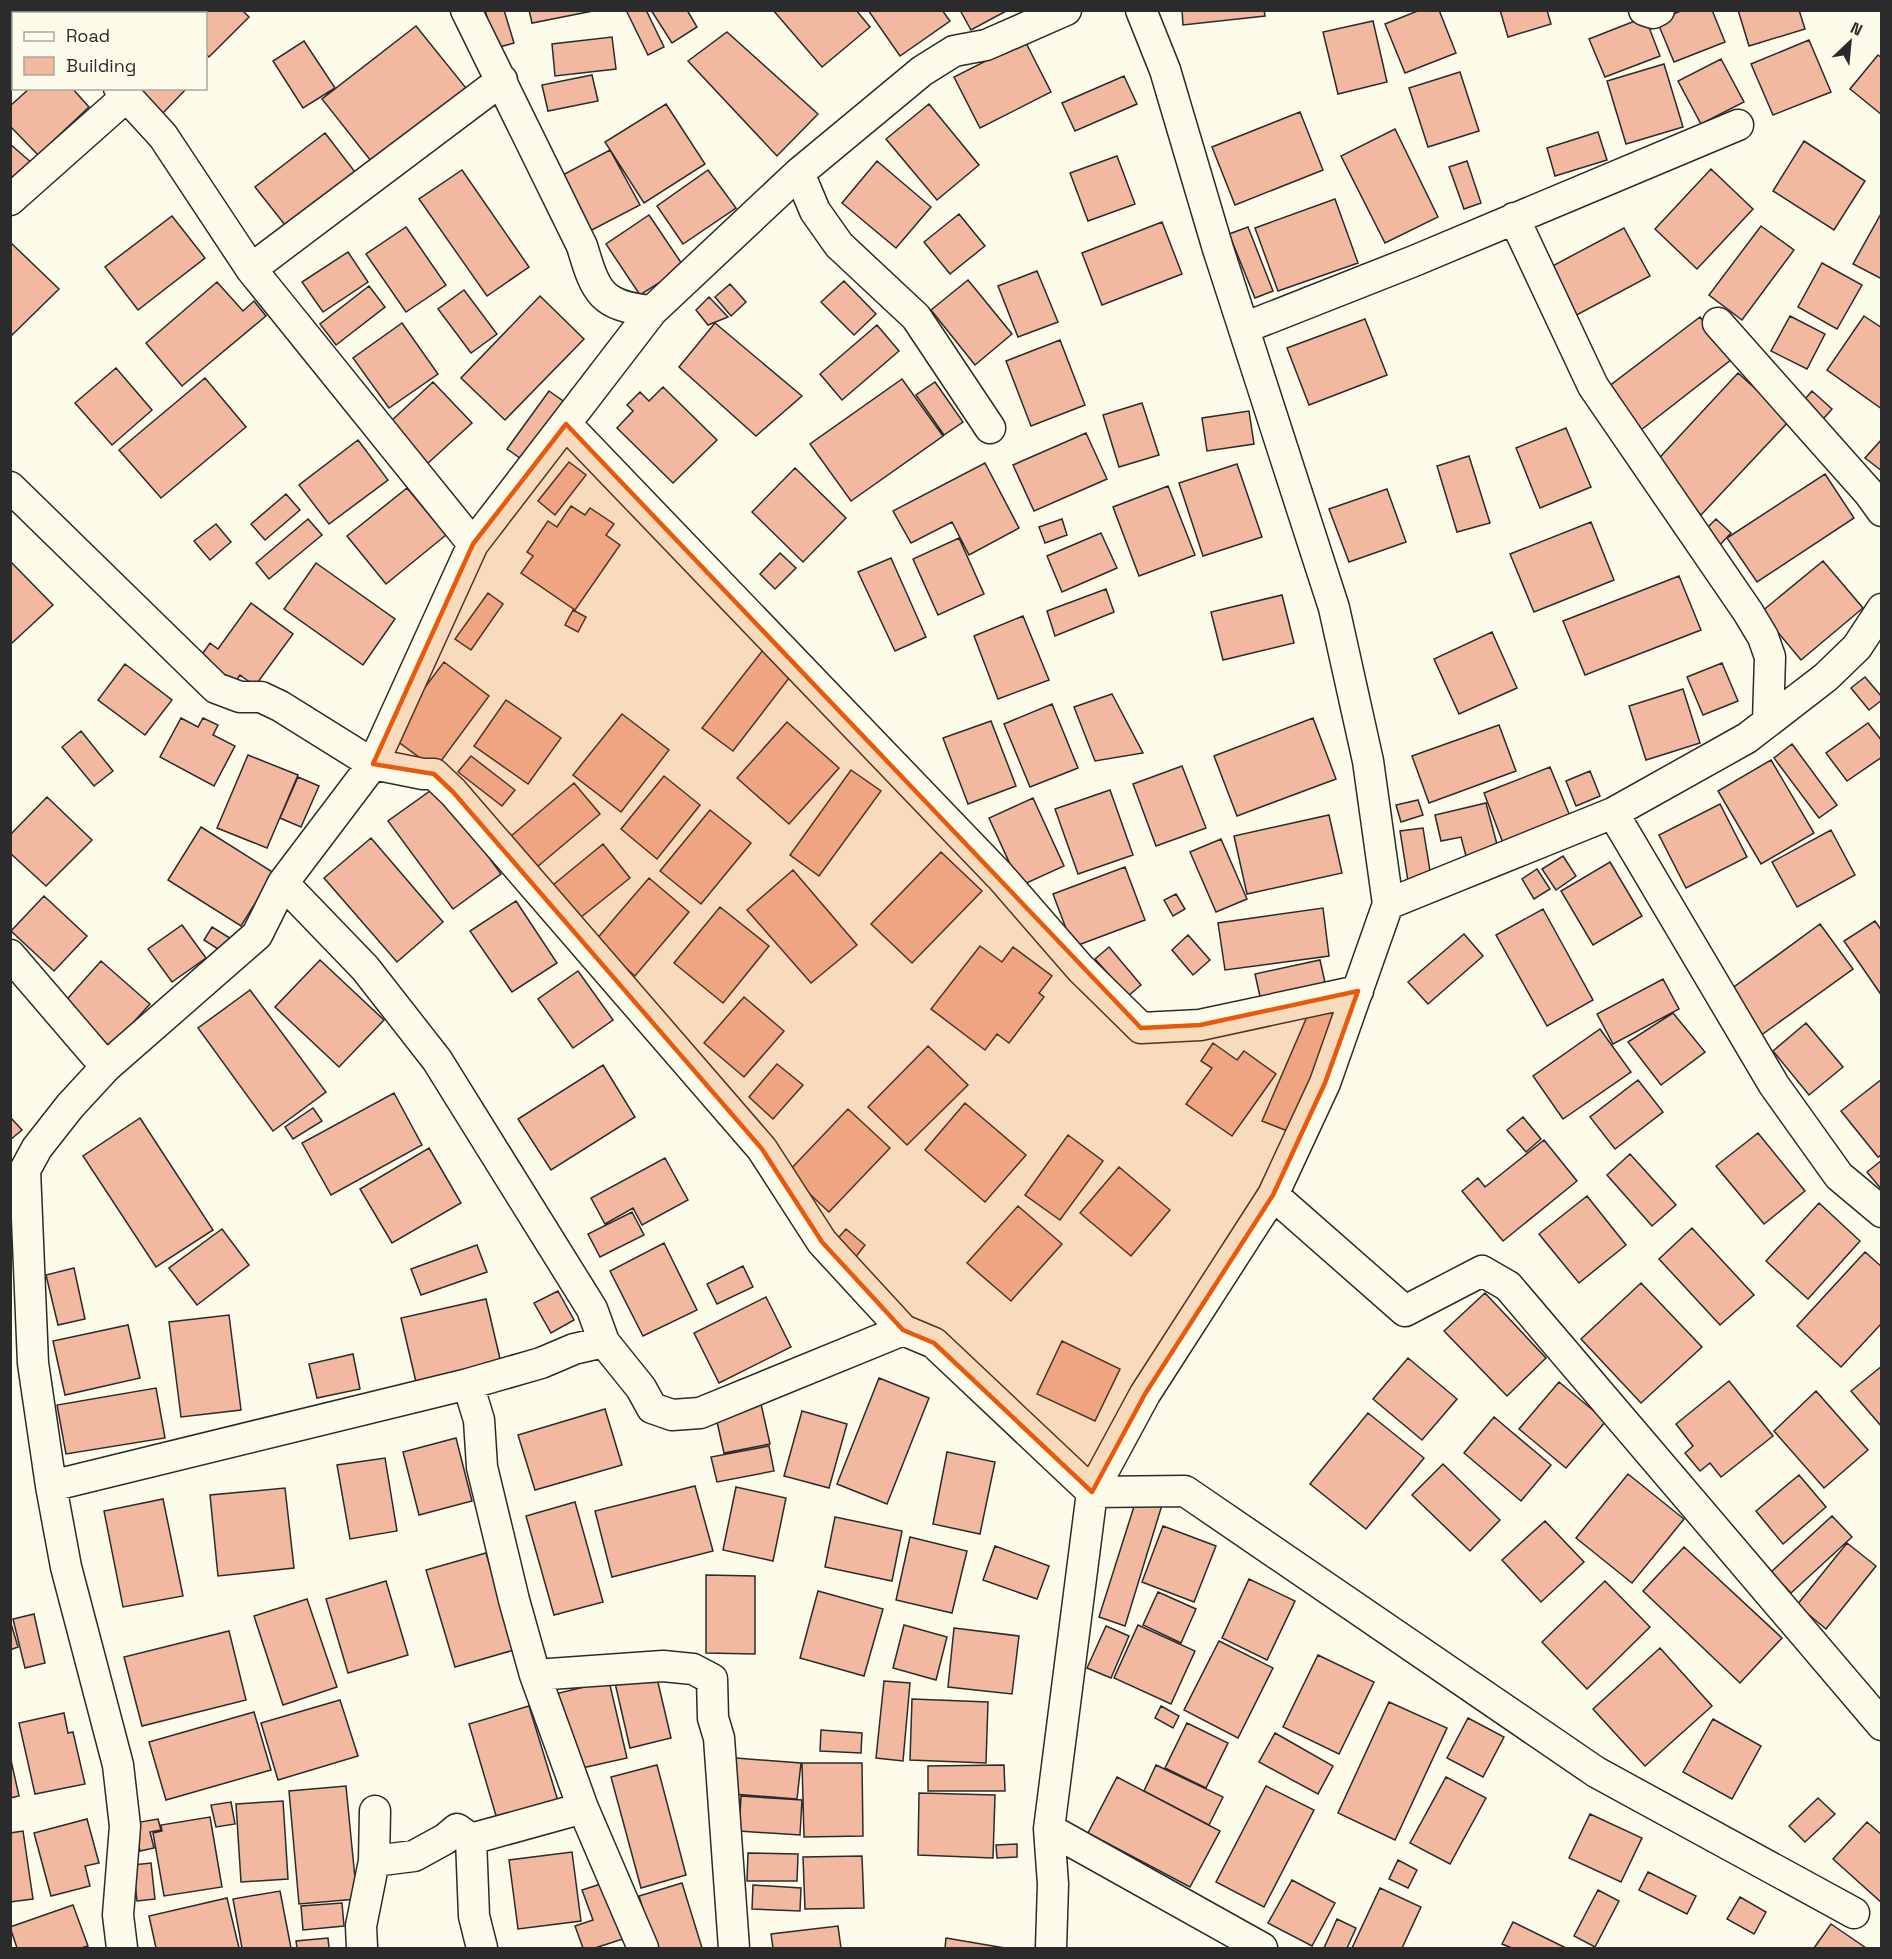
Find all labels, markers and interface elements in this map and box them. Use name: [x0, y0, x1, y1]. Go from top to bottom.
legend: [12, 12, 207, 90]
north arrow: [1820, 12, 1880, 72]
text: N: [1847, 17, 1866, 41]
text: Road: [66, 24, 110, 47]
text: Building: [66, 54, 136, 77]

